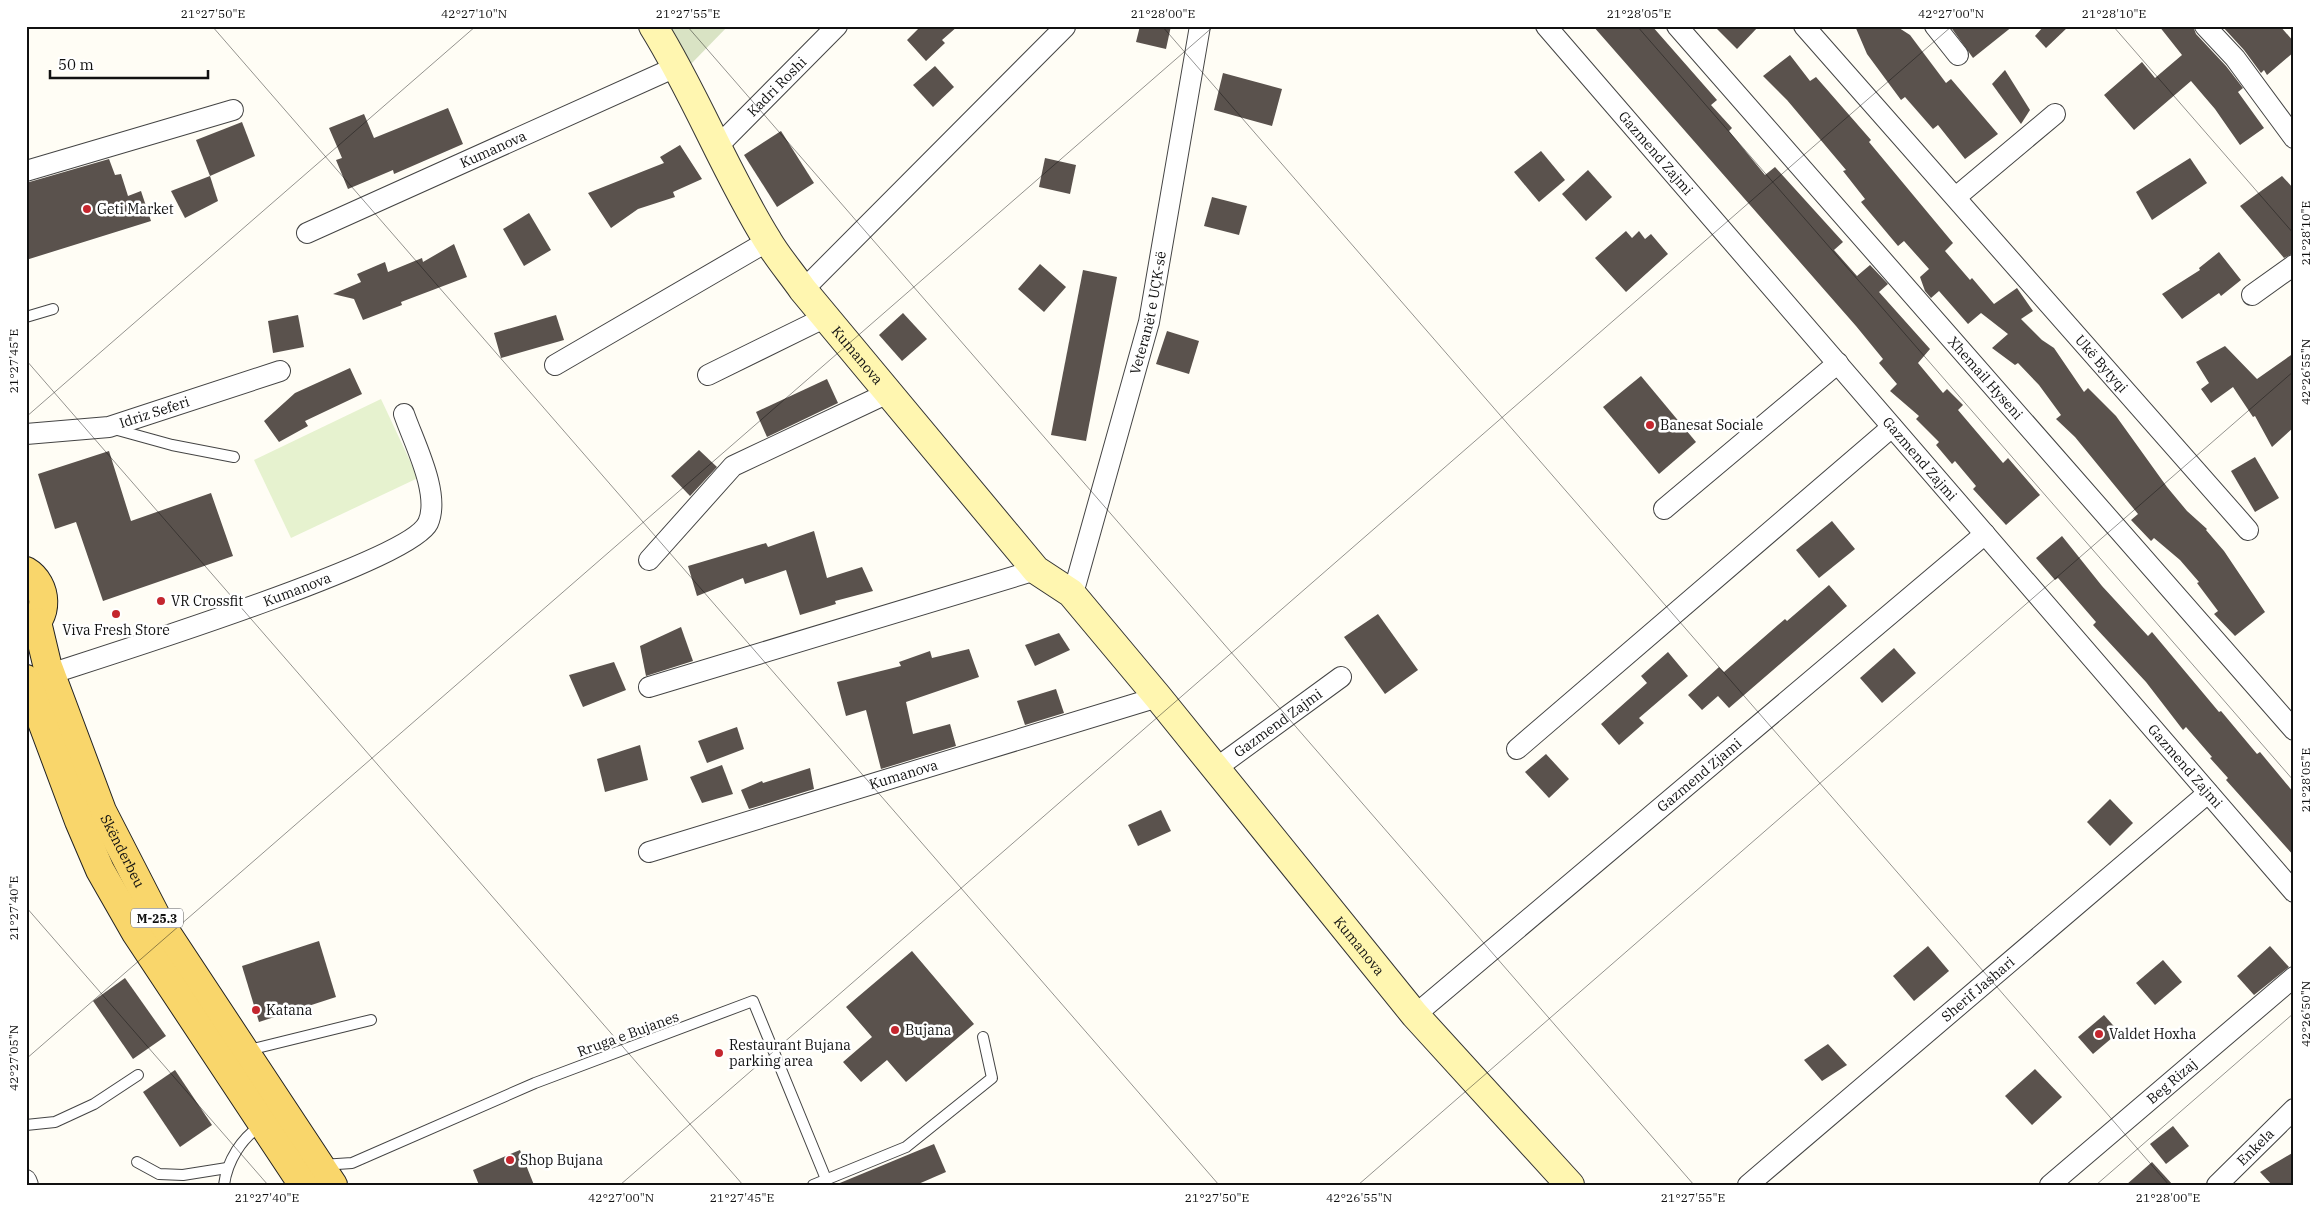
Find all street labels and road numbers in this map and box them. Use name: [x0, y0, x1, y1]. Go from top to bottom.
street label: Kadri Roshi: [743, 53, 810, 120]
street label: Gazmend Zajmi: [1615, 107, 1697, 199]
street label: Kumanova: [457, 126, 529, 172]
street label: Veteranët e UÇK-së: [1126, 250, 1170, 377]
street label: Kumanova: [828, 322, 887, 388]
street label: Ukë Bytyqi: [2071, 331, 2132, 396]
street label: Xhemail Hyseni: [1944, 333, 2027, 423]
street label: Idriz Seferi: [117, 392, 192, 432]
street label: Gazmend Zajmi: [1879, 413, 1961, 505]
street label: Kumanova: [261, 568, 334, 610]
street label: Gazmend Zajmi: [1230, 685, 1326, 761]
street label: Gazmend Zajmi: [2144, 720, 2226, 812]
street label: Gazmend Zjami: [1653, 734, 1745, 816]
street label: Kumanova: [867, 755, 940, 793]
street label: Skënderbeu: [96, 811, 149, 891]
road number: M-25.3: [131, 908, 183, 928]
street label: Kumanova: [1330, 913, 1389, 979]
street label: Sherif Jashari: [1937, 953, 2018, 1025]
street label: Rruga e Bujanes: [575, 1007, 681, 1061]
street label: Beg Rizaj: [2143, 1055, 2201, 1108]
street label: Enkela: [2233, 1125, 2278, 1169]

